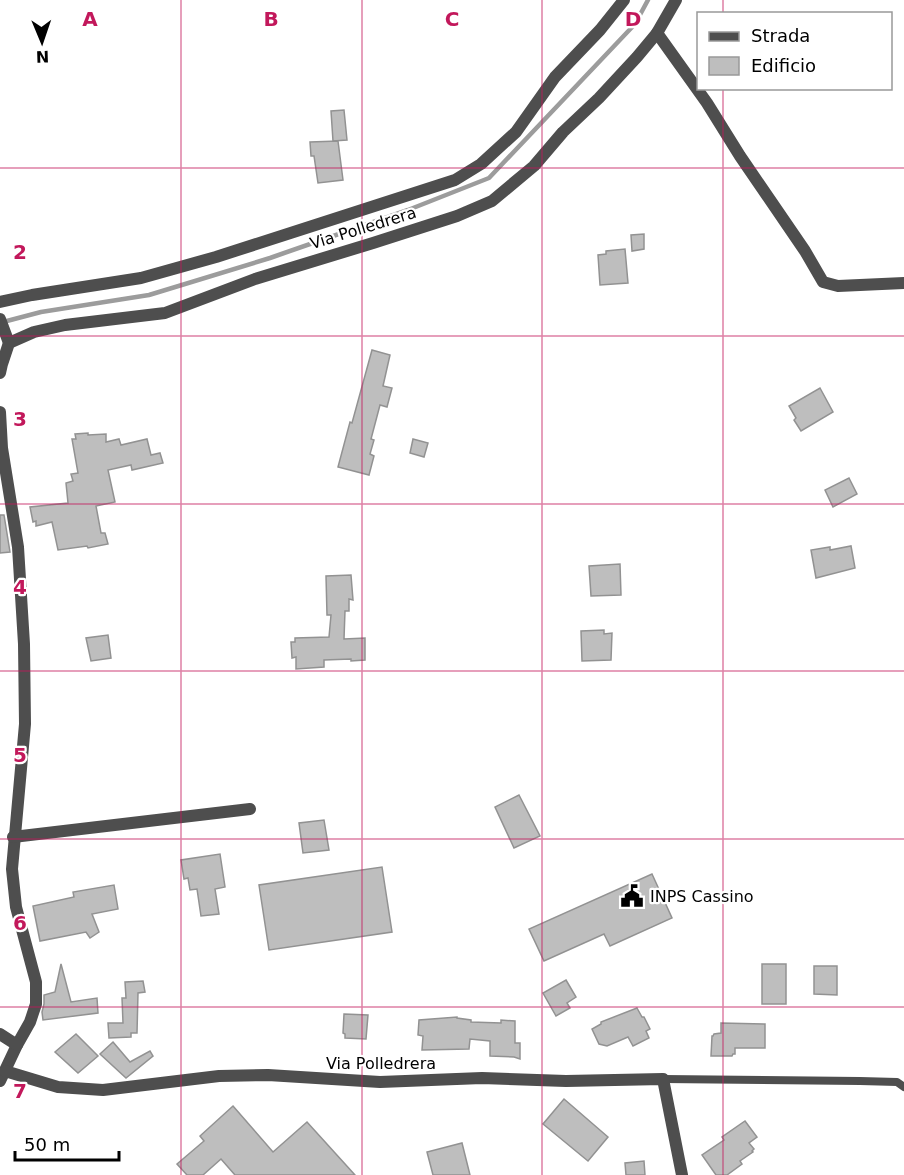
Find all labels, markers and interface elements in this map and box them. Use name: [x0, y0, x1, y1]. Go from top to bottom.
text: A: [82, 7, 98, 31]
text: B: [263, 7, 279, 31]
text: C: [445, 7, 459, 31]
text: D: [625, 7, 641, 31]
north arrow: [12, 12, 72, 72]
legend: [697, 12, 892, 90]
text: Strada: [751, 25, 810, 46]
text: N: [35, 47, 50, 66]
text: Edificio: [751, 55, 816, 76]
street label: Via Polledrera: [308, 203, 418, 253]
text: 2: [13, 240, 27, 264]
text: 3: [13, 407, 27, 431]
text: 4: [13, 575, 27, 599]
text: 5: [13, 743, 27, 767]
public building icon: INPS Cassino: [619, 883, 645, 909]
place label: INPS Cassino: [650, 887, 754, 906]
text: 6: [13, 911, 27, 935]
street label: Via Polledrera: [326, 1054, 436, 1073]
text: 7: [13, 1079, 27, 1103]
scale bar: [15, 1124, 118, 1162]
text: 50 m: [24, 1134, 70, 1155]

